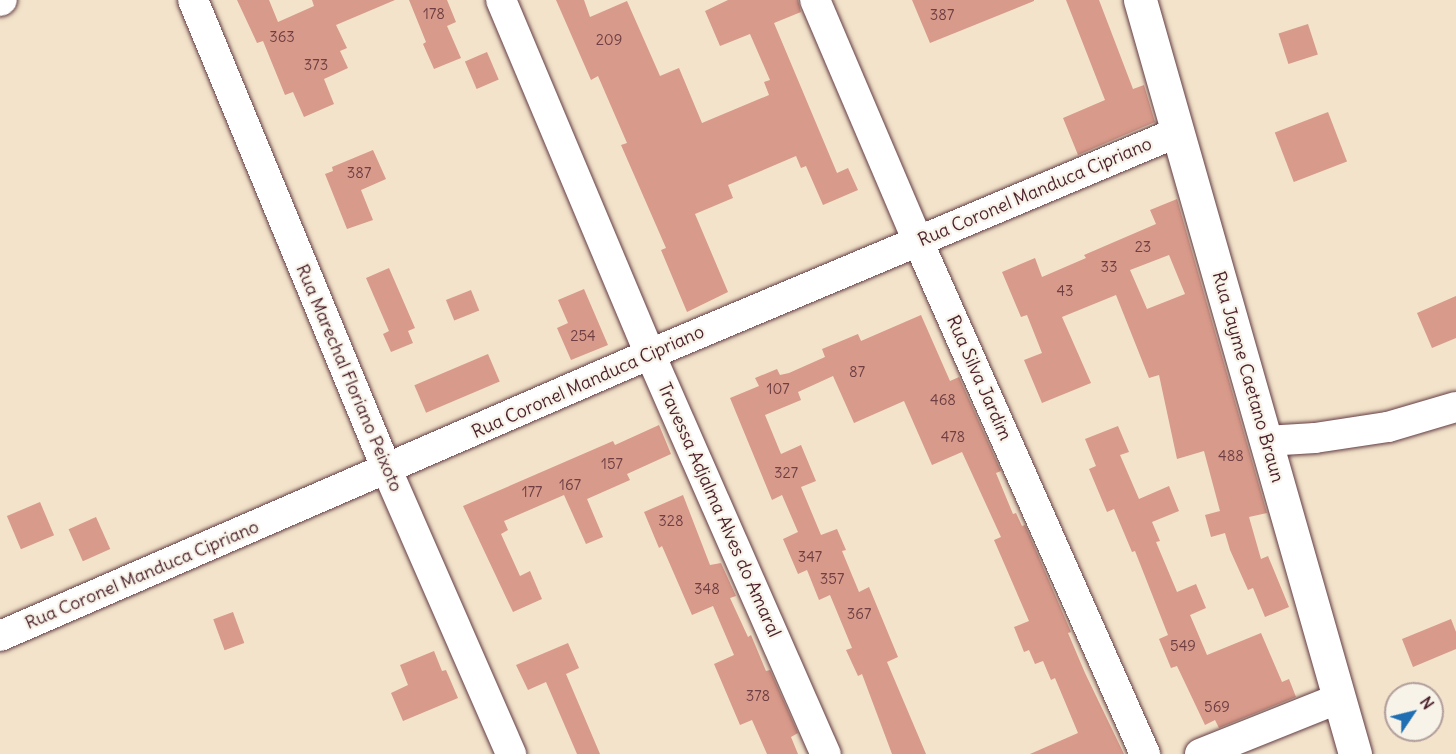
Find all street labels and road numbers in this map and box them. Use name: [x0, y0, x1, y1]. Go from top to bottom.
street label: Rua Coronel Manduca Cipriano: [915, 133, 1155, 251]
street label: Rua Marechal Floriano Peixoto: [291, 261, 407, 495]
street label: Rua Jayme Caetano Braun: [1208, 269, 1288, 485]
street label: Rua Silva Jardim: [942, 312, 1016, 444]
street label: Rua Coronel Manduca Cipriano: [469, 321, 707, 443]
street label: Travessa Adjalma Alves do Amaral: [653, 379, 785, 641]
street label: Rua Coronel Manduca Cipriano: [22, 516, 262, 634]

